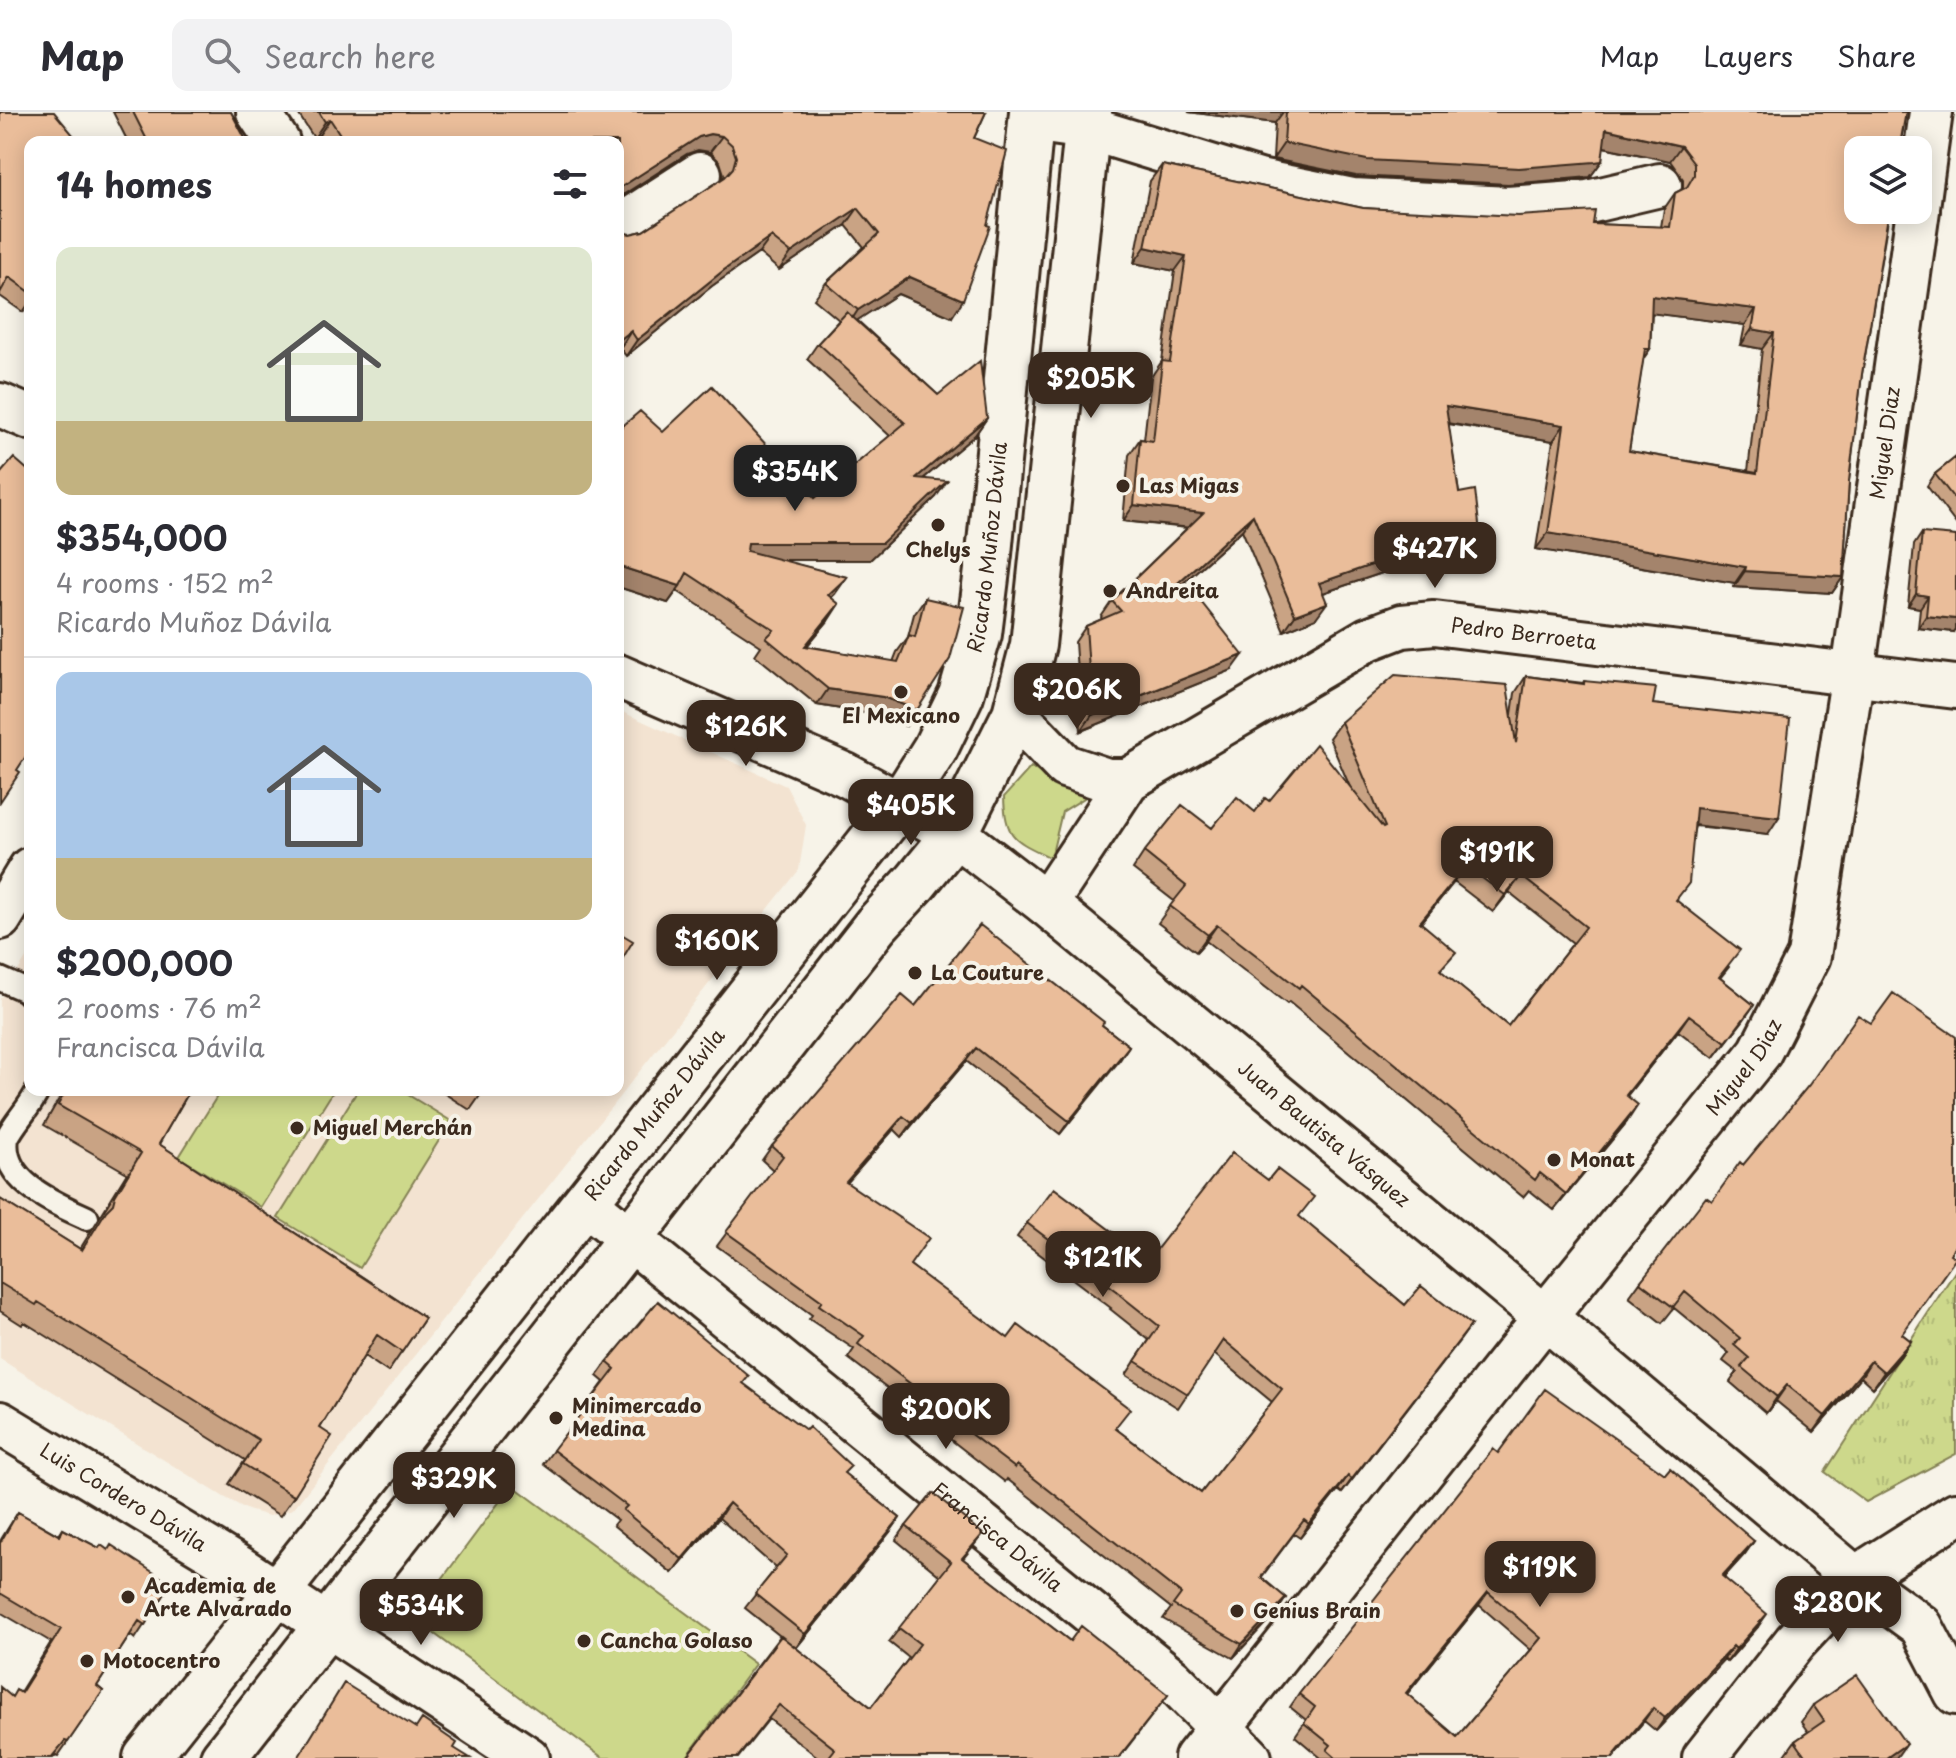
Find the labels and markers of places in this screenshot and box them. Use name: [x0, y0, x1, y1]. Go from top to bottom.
pin: $205K: [1035, 352, 1147, 420]
pin: $354K: [739, 445, 851, 513]
place label: Las Migas: [1139, 470, 1239, 500]
marker: Las Migas: [1114, 477, 1132, 495]
marker: Chelys: [929, 516, 947, 534]
pin: $427K: [1379, 522, 1491, 590]
place label: Chelys: [905, 534, 971, 564]
place label: Andreita: [1126, 575, 1219, 605]
marker: Andreita: [1101, 582, 1119, 600]
pin: $206K: [1021, 663, 1133, 731]
marker: El Mexicano: [892, 683, 910, 701]
pin: $126K: [690, 700, 802, 768]
place label: El Mexicano: [842, 700, 960, 730]
pin: $405K: [855, 779, 967, 847]
pin: $191K: [1441, 826, 1553, 894]
pin: $160K: [661, 914, 773, 982]
place label: La Couture: [931, 957, 1044, 987]
marker: La Couture: [906, 964, 924, 982]
place label: Miguel Merchán: [313, 1112, 472, 1142]
marker: Miguel Merchán: [288, 1119, 306, 1137]
place label: Monat: [1570, 1144, 1636, 1174]
marker: Monat: [1545, 1151, 1563, 1169]
pin: $121K: [1047, 1231, 1159, 1299]
pin: $200K: [890, 1383, 1002, 1451]
place label: Minimercado Medina: [572, 1390, 702, 1443]
marker: Minimercado Medina: [547, 1409, 565, 1427]
pin: $329K: [398, 1452, 510, 1520]
pin: $119K: [1484, 1541, 1596, 1609]
place label: Academia de Arte Alvarado: [143, 1570, 292, 1623]
pin: $280K: [1782, 1576, 1894, 1644]
pin: $534K: [365, 1579, 477, 1647]
marker: Academia de Arte Alvarado: [119, 1588, 137, 1606]
place label: Genius Brain: [1253, 1595, 1381, 1625]
marker: Genius Brain: [1228, 1602, 1246, 1620]
place label: Cancha Golaso: [600, 1625, 753, 1655]
marker: Cancha Golaso: [575, 1632, 593, 1650]
place label: Motocentro: [103, 1645, 220, 1675]
marker: Motocentro: [78, 1652, 96, 1670]

